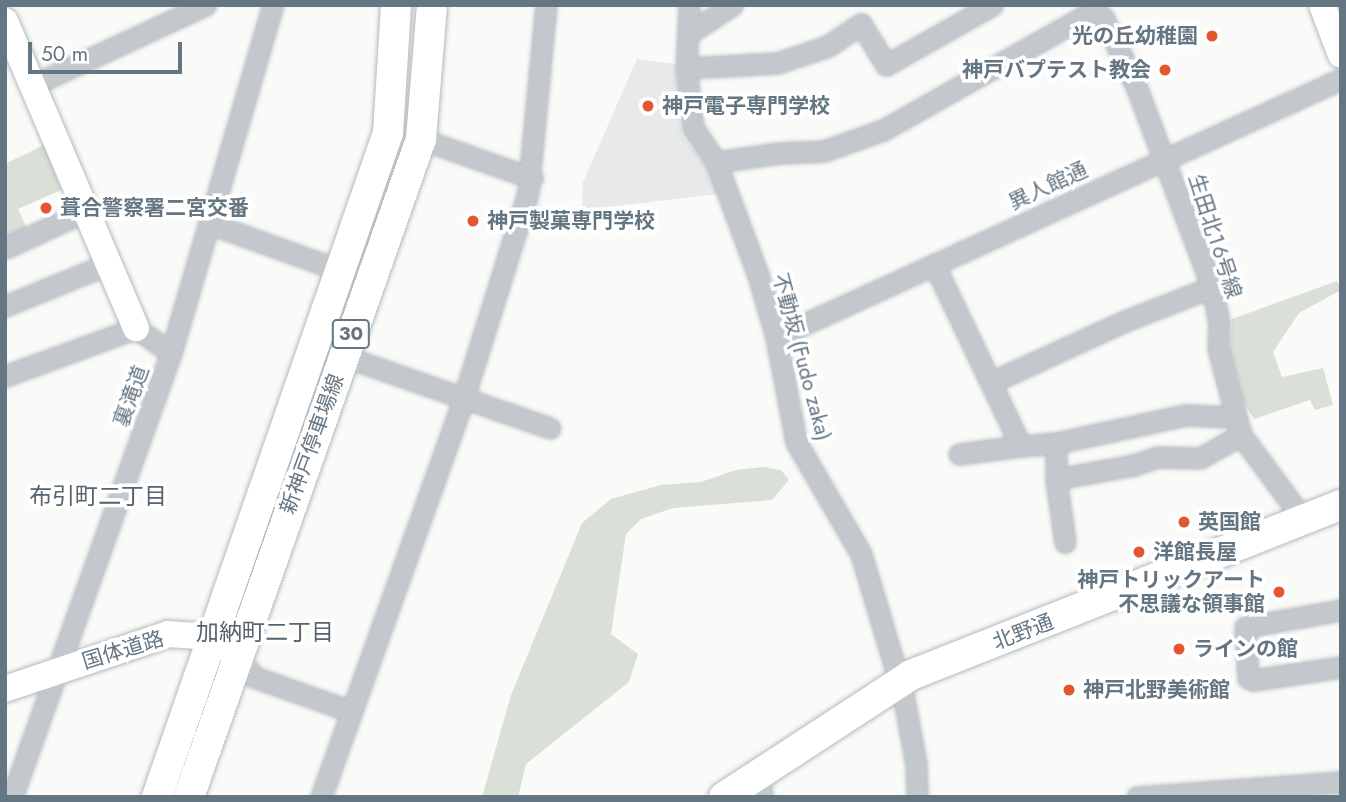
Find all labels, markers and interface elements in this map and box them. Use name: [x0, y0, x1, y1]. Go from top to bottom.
place label: 光の丘幼稚園: [1072, 23, 1198, 49]
scale bar: [32, 28, 186, 72]
marker: 光の丘幼稚園: [1204, 28, 1220, 44]
text: 50 m: [41, 39, 88, 69]
place label: 神戸バプテスト教会: [962, 57, 1151, 83]
marker: 神戸バプテスト教会: [1157, 62, 1173, 78]
place label: 神戸電子専門学校: [662, 93, 830, 119]
marker: 神戸電子専門学校: [640, 98, 656, 114]
street label: 異人館通: [1005, 157, 1091, 215]
street label: 生田北１６号線: [1183, 171, 1247, 301]
place label: 葺合警察署二宮交番: [60, 195, 249, 221]
marker: 葺合警察署二宮交番: [38, 200, 54, 216]
place label: 神戸製菓専門学校: [487, 208, 655, 234]
marker: 神戸製菓専門学校: [465, 213, 481, 229]
street label: 不動坂 (Fudo zaka): [768, 271, 836, 443]
road number: 30: [332, 318, 370, 350]
street label: 裏滝道: [108, 362, 154, 430]
street label: 新神戸停車場線: [275, 371, 349, 517]
district label: 布引町二丁目: [29, 482, 167, 510]
place label: 英国館: [1198, 509, 1261, 535]
marker: 英国館: [1176, 514, 1192, 530]
place label: 洋館長屋: [1153, 539, 1237, 565]
marker: 洋館長屋: [1131, 544, 1147, 560]
place label: 神戸トリックアート 不思議な領事館: [1077, 567, 1265, 617]
marker: 神戸トリックアート 不思議な領事館: [1271, 584, 1287, 600]
street label: 北野通: [989, 609, 1057, 655]
district label: 加納町二丁目: [196, 618, 334, 646]
street label: 国体道路: [79, 626, 167, 674]
place label: ラインの館: [1193, 636, 1298, 662]
marker: ラインの館: [1171, 641, 1187, 657]
place label: 神戸北野美術館: [1083, 677, 1230, 703]
marker: 神戸北野美術館: [1061, 682, 1077, 698]

